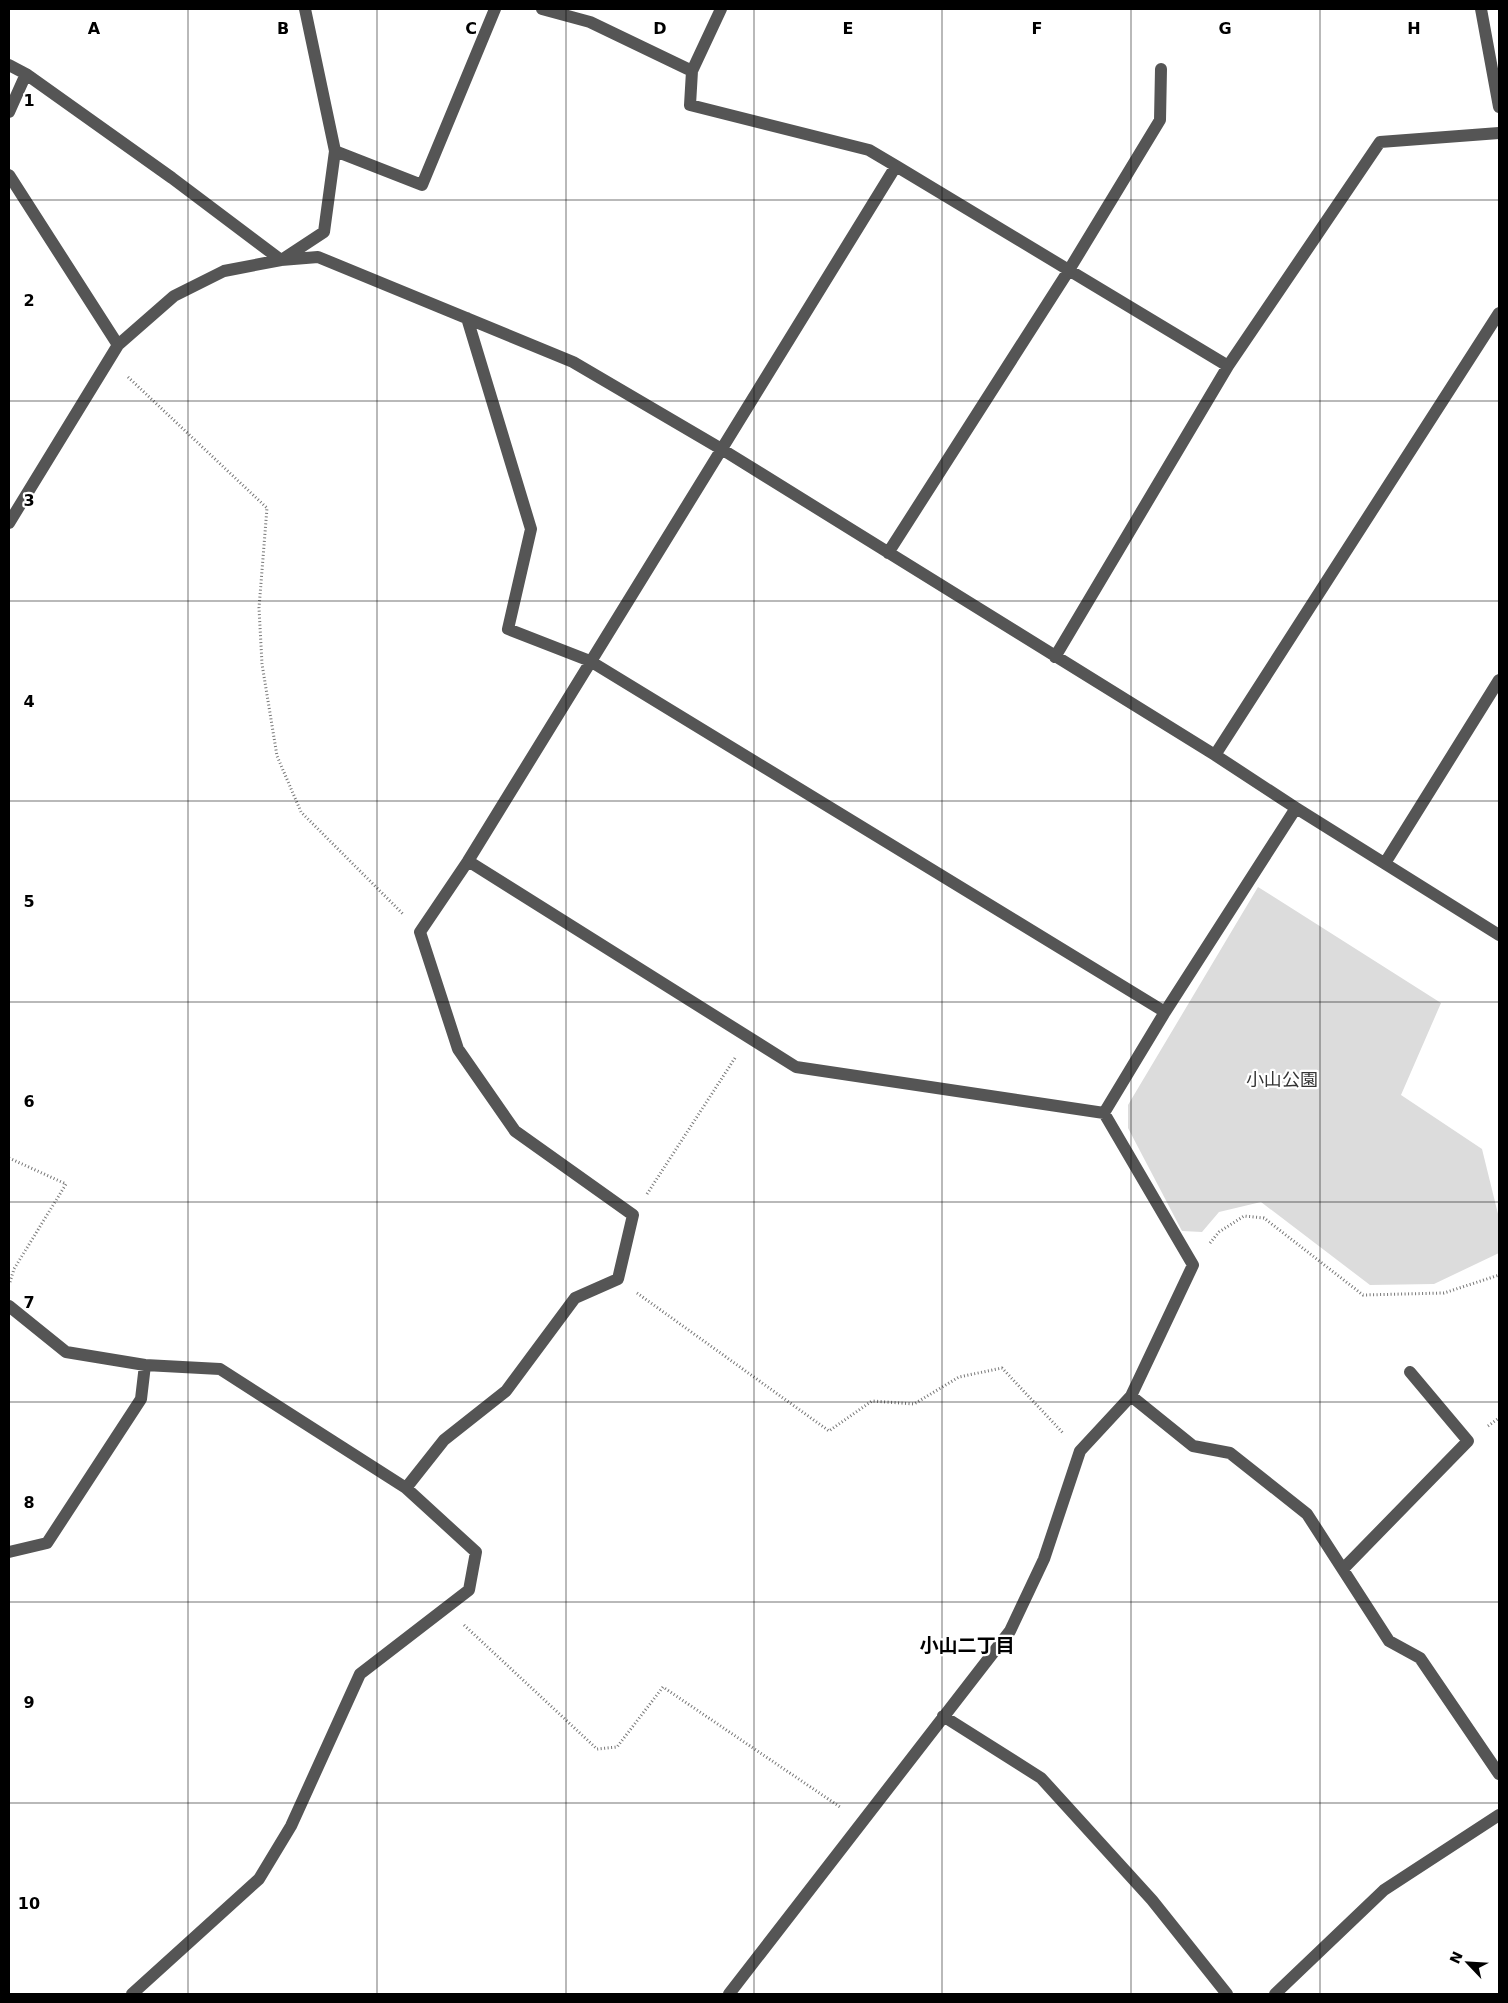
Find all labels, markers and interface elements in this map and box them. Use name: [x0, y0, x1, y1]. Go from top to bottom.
text: A: [88, 19, 101, 38]
text: B: [277, 19, 289, 38]
text: C: [465, 19, 477, 38]
text: D: [653, 19, 667, 38]
text: E: [843, 19, 853, 38]
text: F: [1032, 19, 1042, 38]
text: G: [1218, 19, 1232, 38]
text: H: [1407, 19, 1421, 38]
text: 1: [23, 91, 35, 110]
text: 2: [23, 291, 35, 310]
text: 3: [23, 491, 35, 510]
text: 4: [23, 692, 35, 711]
text: 5: [23, 892, 35, 911]
park label: 小山公園: [1246, 1069, 1318, 1090]
text: 6: [23, 1092, 35, 1111]
text: 7: [23, 1293, 35, 1312]
text: 8: [23, 1493, 35, 1512]
district label: 小山二丁目: [919, 1634, 1015, 1656]
text: 9: [23, 1693, 35, 1712]
text: 10: [18, 1894, 40, 1913]
north arrow: [1443, 1938, 1493, 1988]
text: N: [1446, 1949, 1466, 1966]

